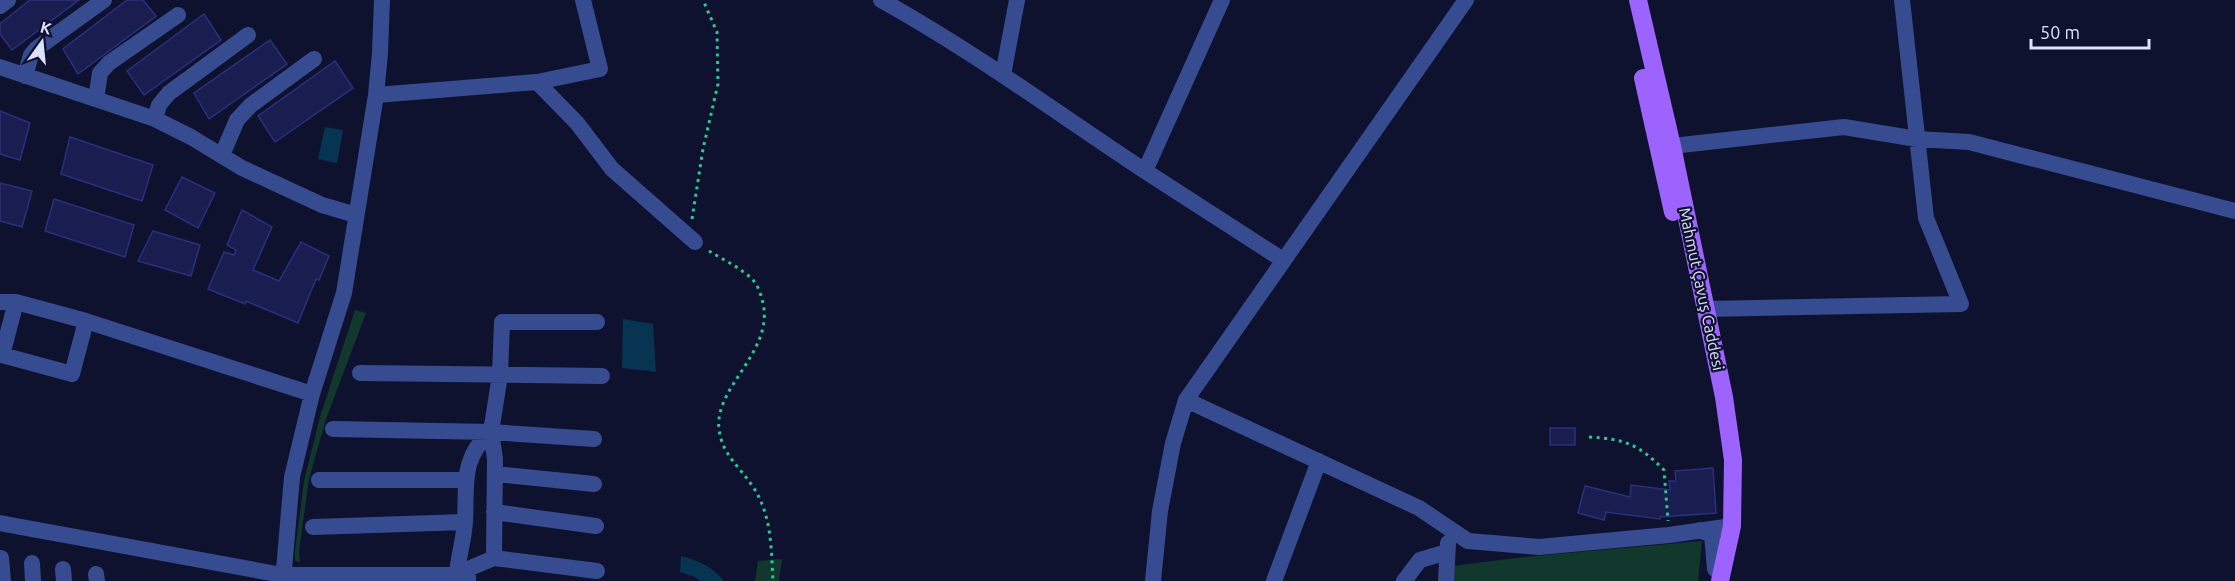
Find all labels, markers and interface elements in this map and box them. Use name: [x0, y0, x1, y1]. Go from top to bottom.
north arrow: [12, 12, 72, 72]
scale bar: [2031, 12, 2150, 50]
text: K: [38, 17, 54, 38]
text: 50 m: [2040, 22, 2080, 42]
street label: Mahmut Çavuş Caddesi: [1676, 206, 1728, 372]

